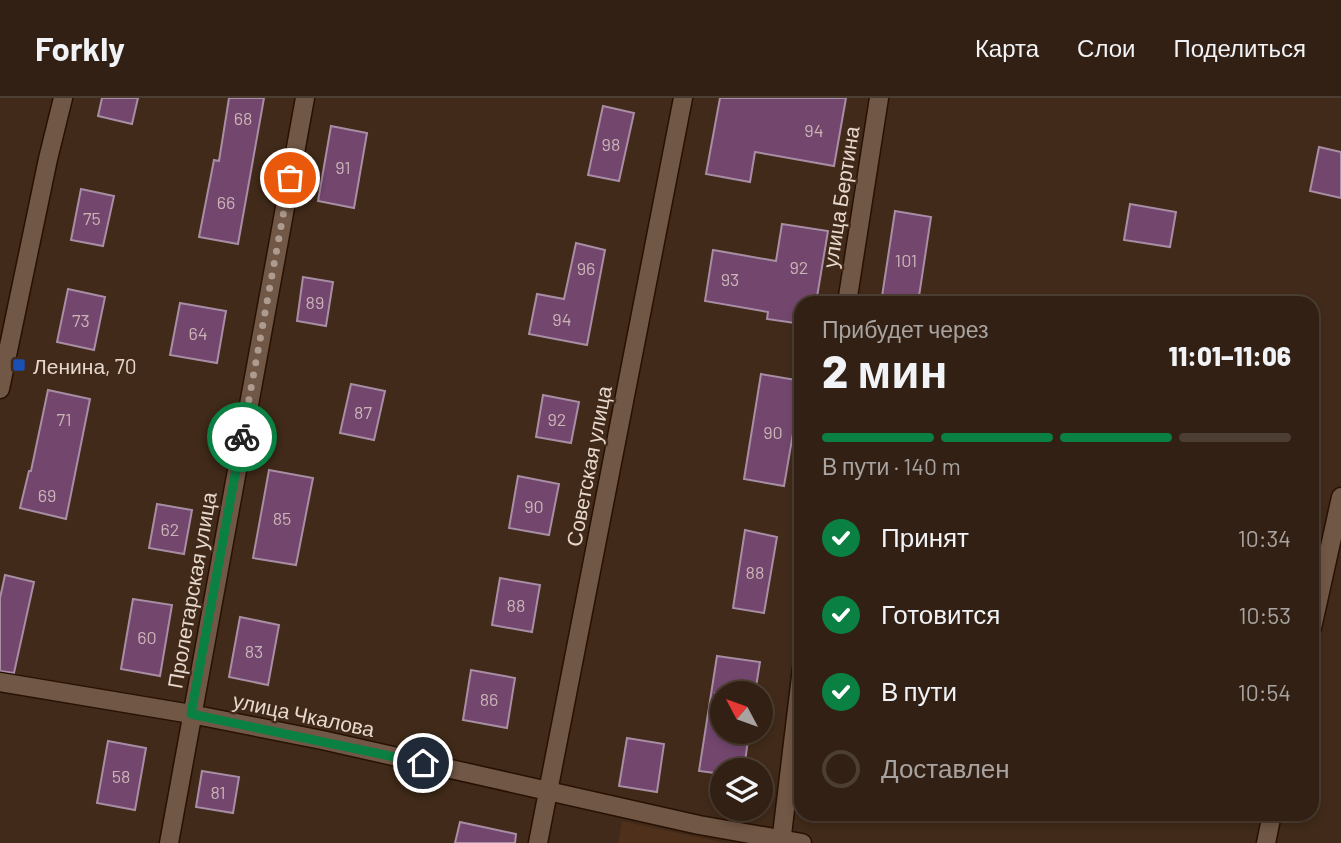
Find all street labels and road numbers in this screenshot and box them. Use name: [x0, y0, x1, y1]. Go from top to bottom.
street label: улица Бертина: [816, 124, 864, 270]
street label: Советская улица: [560, 383, 616, 549]
street label: Пролетарская улица: [161, 489, 221, 690]
street label: улица Чкалова: [231, 687, 377, 741]

